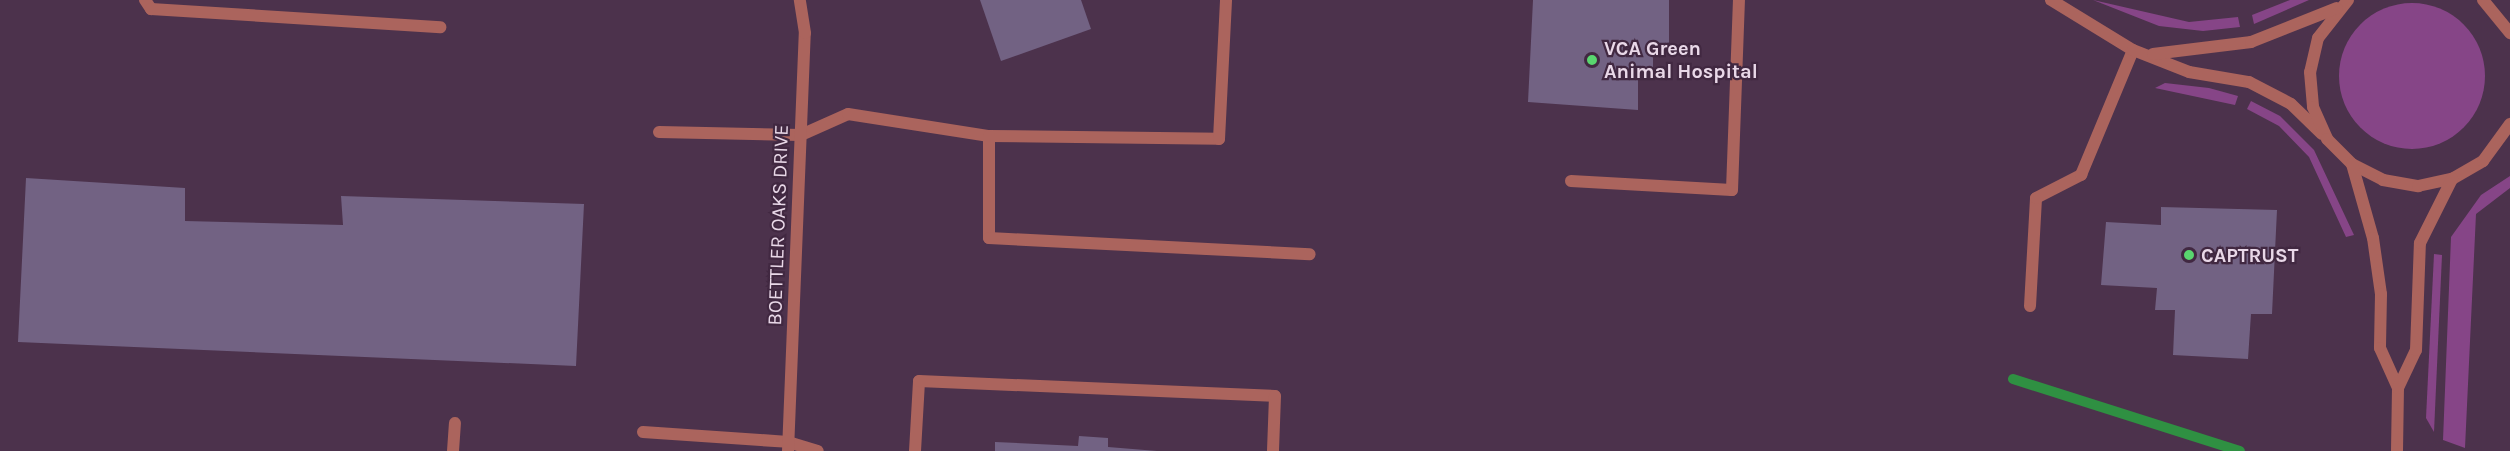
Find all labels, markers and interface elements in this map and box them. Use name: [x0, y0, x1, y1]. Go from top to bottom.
place label: VCA Green Animal Hospital: [1604, 36, 1758, 83]
marker: VCA Green Animal Hospital: [1585, 53, 1599, 67]
street label: BOETTLER OAKS DRIVE: [762, 124, 794, 326]
place label: CAPTRUST: [2201, 243, 2298, 267]
marker: CAPTRUST: [2182, 248, 2196, 262]

